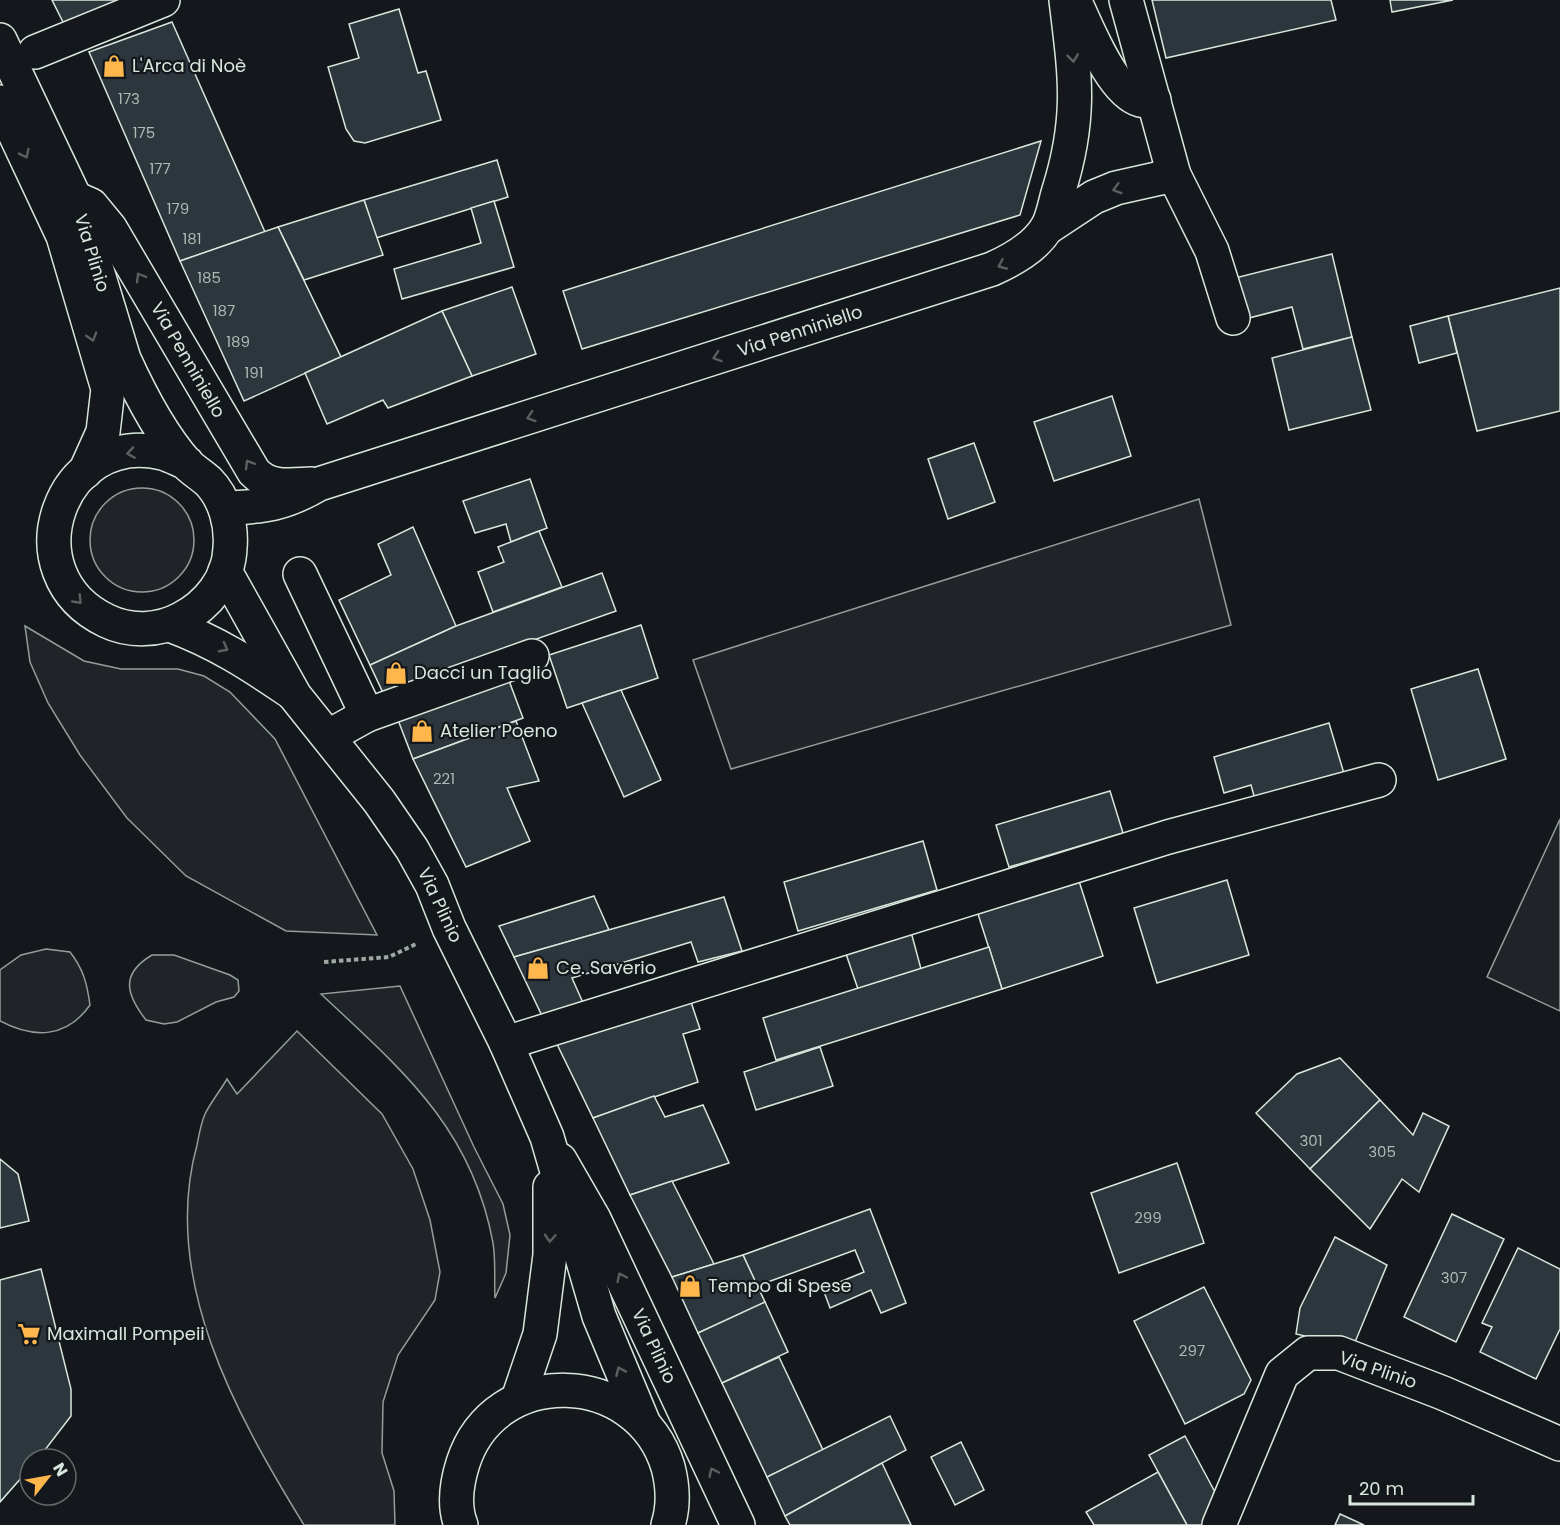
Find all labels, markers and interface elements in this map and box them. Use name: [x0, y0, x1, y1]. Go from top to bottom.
shop icon: L'Arca di Noè: [101, 53, 127, 79]
place label: L'Arca di Noè: [132, 53, 246, 78]
one-way arrow: [1066, 54, 1079, 63]
house number: 173: [118, 88, 140, 109]
house number: 175: [133, 122, 155, 143]
one-way arrow: [18, 148, 30, 159]
house number: 177: [149, 158, 171, 179]
one-way arrow: [1112, 182, 1123, 194]
house number: 179: [167, 198, 189, 219]
street label: Via Plinio: [69, 211, 116, 295]
house number: 181: [182, 228, 202, 249]
one-way arrow: [998, 257, 1009, 269]
house number: 185: [197, 267, 221, 288]
one-way arrow: [135, 273, 147, 283]
street label: Via Penniniello: [145, 297, 232, 422]
street label: Via Penniniello: [734, 299, 866, 363]
house number: 187: [213, 300, 235, 321]
one-way arrow: [85, 331, 97, 342]
house number: 189: [226, 331, 250, 352]
one-way arrow: [712, 350, 723, 362]
house number: 191: [244, 362, 264, 383]
one-way arrow: [526, 409, 537, 422]
one-way arrow: [126, 447, 135, 459]
one-way arrow: [245, 460, 257, 470]
one-way arrow: [71, 593, 82, 604]
one-way arrow: [217, 641, 228, 652]
shop icon: Dacci un Taglio: [383, 660, 409, 686]
place label: Dacci un Taglio: [414, 660, 552, 685]
shop icon: Atelier Poeno: [409, 718, 435, 744]
place label: Atelier Poeno: [440, 718, 558, 743]
house number: 221: [433, 768, 455, 789]
street label: Via Plinio: [412, 863, 469, 946]
shop icon: Ce. Saverio: [525, 955, 551, 981]
place label: Ce. Saverio: [556, 955, 656, 980]
house number: 301: [1299, 1130, 1323, 1151]
house number: 305: [1368, 1141, 1396, 1162]
house number: 299: [1134, 1207, 1162, 1228]
one-way arrow: [544, 1233, 557, 1242]
house number: 307: [1441, 1267, 1467, 1288]
one-way arrow: [617, 1272, 629, 1283]
shop icon: Tempo di Spese: [677, 1273, 703, 1299]
place label: Tempo di Spese: [708, 1273, 852, 1298]
street label: Via Plinio: [626, 1304, 683, 1387]
supermarket icon: Maximall Pompeii: [16, 1321, 42, 1347]
place label: Maximall Pompeii: [47, 1321, 205, 1346]
house number: 297: [1179, 1340, 1205, 1361]
street label: Via Plinio: [1336, 1345, 1420, 1394]
one-way arrow: [615, 1366, 627, 1377]
north arrow: [18, 1447, 78, 1507]
text: N: [47, 1458, 73, 1481]
one-way arrow: [709, 1468, 721, 1479]
scale bar: [1350, 1468, 1473, 1506]
text: 20 m: [1359, 1476, 1404, 1501]

